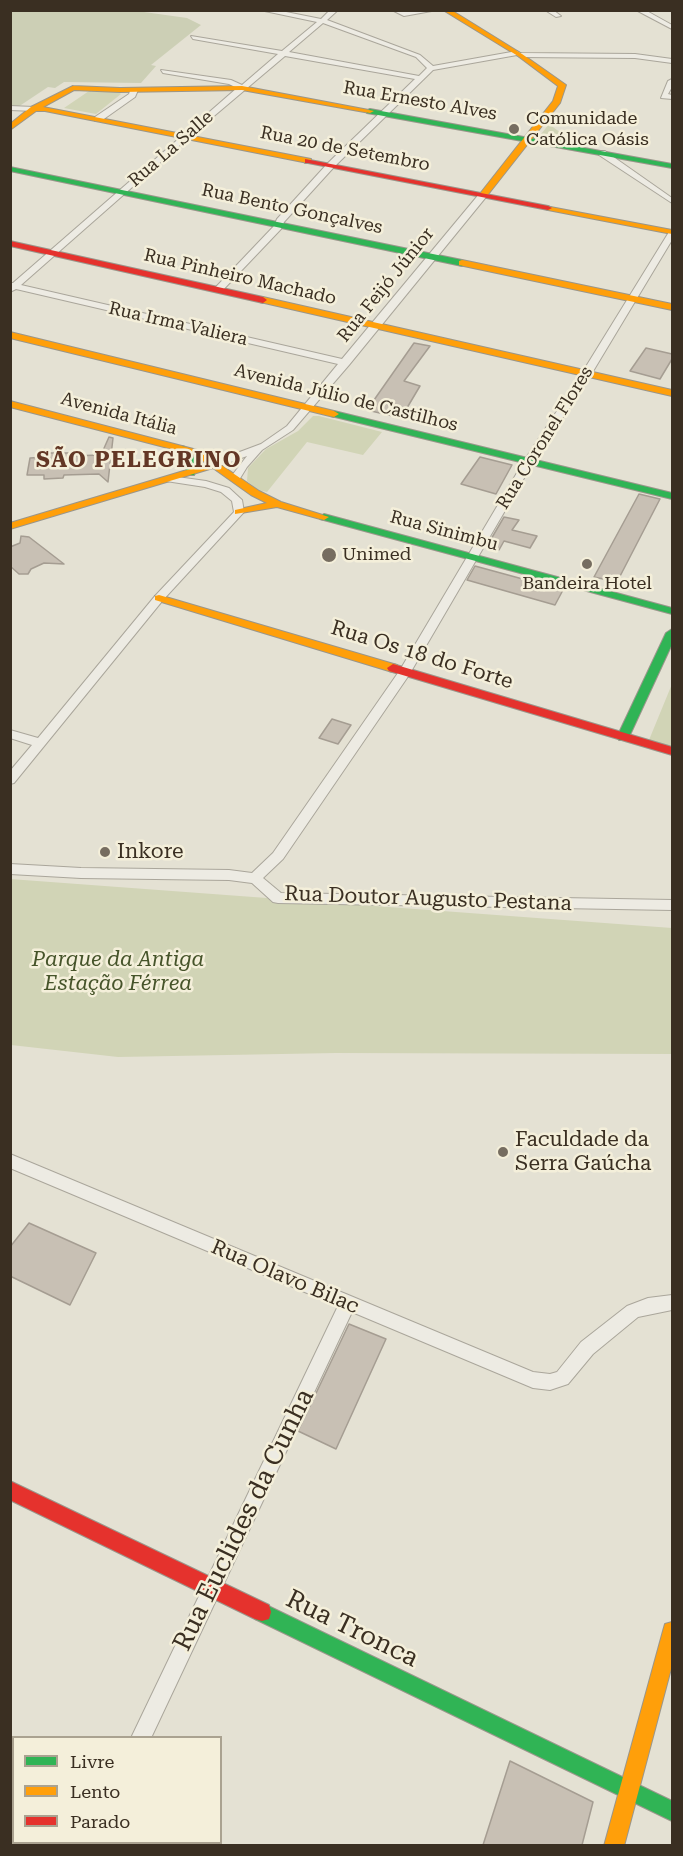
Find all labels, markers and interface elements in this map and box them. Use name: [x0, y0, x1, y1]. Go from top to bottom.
street label: Rua Ernesto Alves: [341, 77, 499, 125]
street label: Rua La Salle: [124, 106, 218, 192]
place label: Comunidade Católica Oásis: [526, 108, 649, 150]
street label: Rua 20 de Setembro: [258, 122, 432, 176]
marker: Comunidade Católica Oásis: [507, 122, 521, 136]
street label: Rua Bento Gonçalves: [200, 179, 384, 239]
street label: Rua Feijó Júnior: [333, 223, 439, 347]
street label: Rua Pinheiro Machado: [142, 244, 338, 310]
street label: Rua Irma Valiera: [106, 298, 250, 350]
street label: Avenida Júlio de Castilhos: [232, 360, 460, 436]
street label: Rua Coronel Flores: [492, 363, 598, 513]
street label: Avenida Itália: [59, 388, 179, 440]
district label: SÃO PELEGRINO: [36, 448, 242, 474]
street label: Rua Sinimbu: [388, 506, 500, 556]
place label: Unimed: [342, 544, 411, 566]
marker: Unimed: [320, 546, 338, 564]
marker: Bandeira Hotel: [580, 557, 594, 571]
place label: Bandeira Hotel: [522, 573, 652, 595]
street label: Rua Os 18 do Forte: [328, 615, 516, 695]
place label: Inkore: [117, 839, 184, 865]
marker: Inkore: [98, 845, 112, 859]
street label: Rua Doutor Augusto Pestana: [284, 881, 572, 917]
park label: Parque da Antiga Estação Férrea: [32, 947, 204, 997]
place label: Faculdade da Serra Gaúcha: [515, 1127, 651, 1177]
marker: Faculdade da Serra Gaúcha: [496, 1145, 510, 1159]
street label: Rua Olavo Bilac: [207, 1235, 363, 1319]
street label: Rua Euclides da Cunha: [167, 1384, 321, 1656]
street label: Rua Tronca: [281, 1584, 423, 1674]
legend: [12, 1736, 222, 1844]
text: Livre: [70, 1751, 114, 1772]
text: Lento: [70, 1781, 120, 1802]
text: Parado: [70, 1811, 130, 1832]

